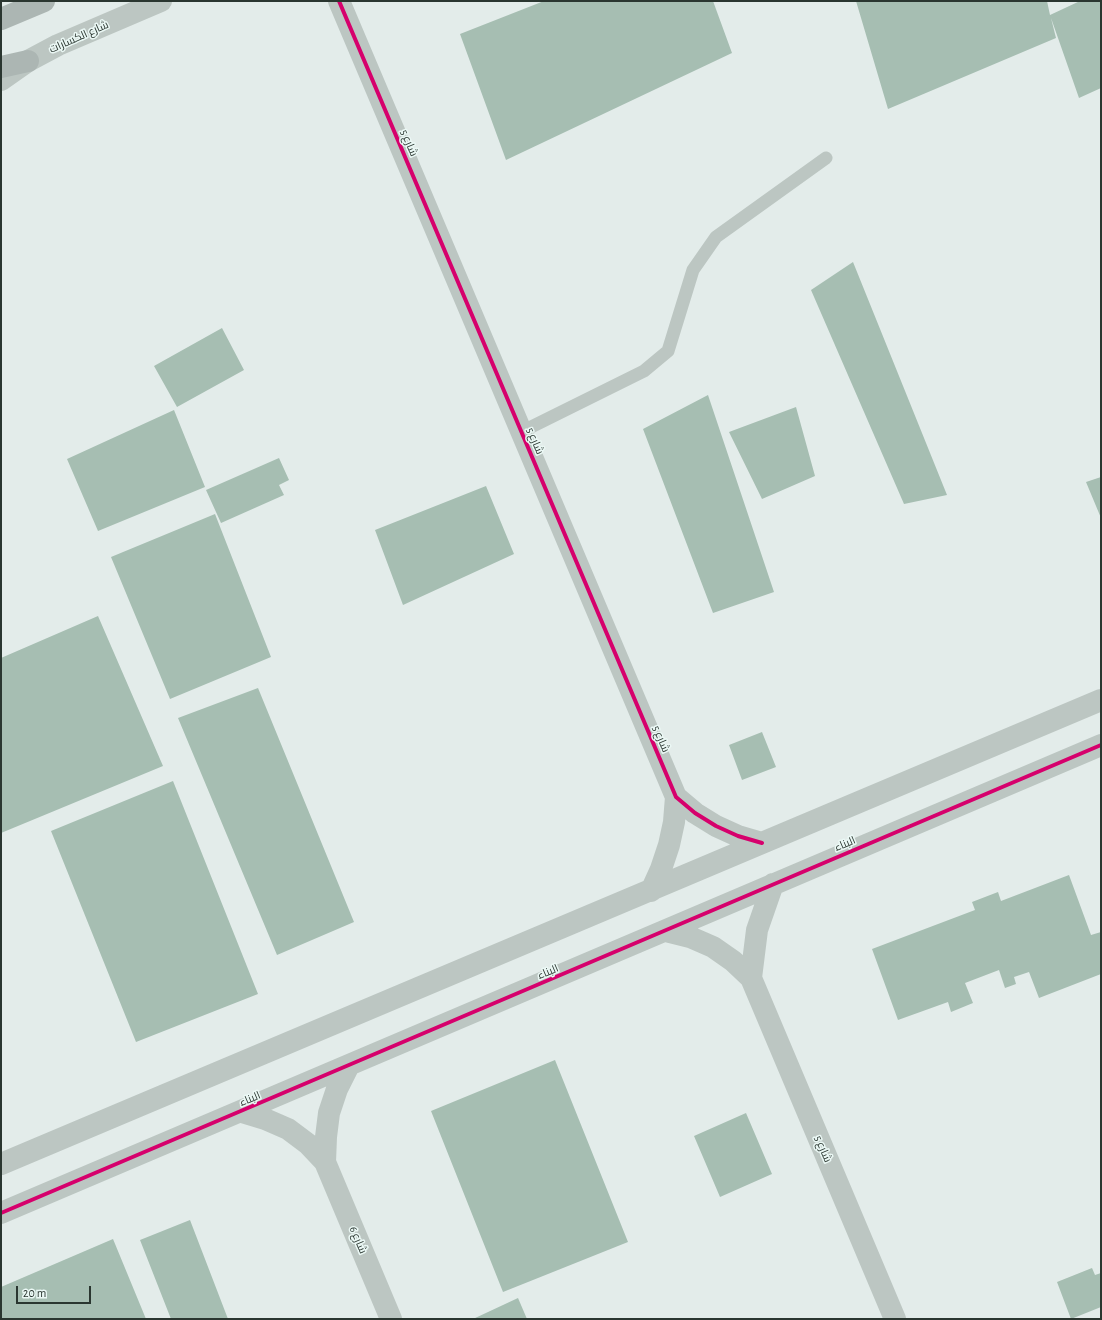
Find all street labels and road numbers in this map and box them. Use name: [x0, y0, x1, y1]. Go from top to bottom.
street label: شارع الكسارات: [47, 18, 111, 56]
street label: شارع 5: [398, 128, 420, 158]
street label: شارع 5: [524, 426, 546, 456]
street label: شارع 5: [650, 724, 672, 754]
street label: البناء: [832, 834, 858, 854]
street label: البناء: [535, 962, 561, 982]
street label: البناء: [237, 1089, 263, 1109]
street label: شارع 5: [812, 1134, 834, 1164]
street label: شارع 6: [346, 1224, 370, 1256]

